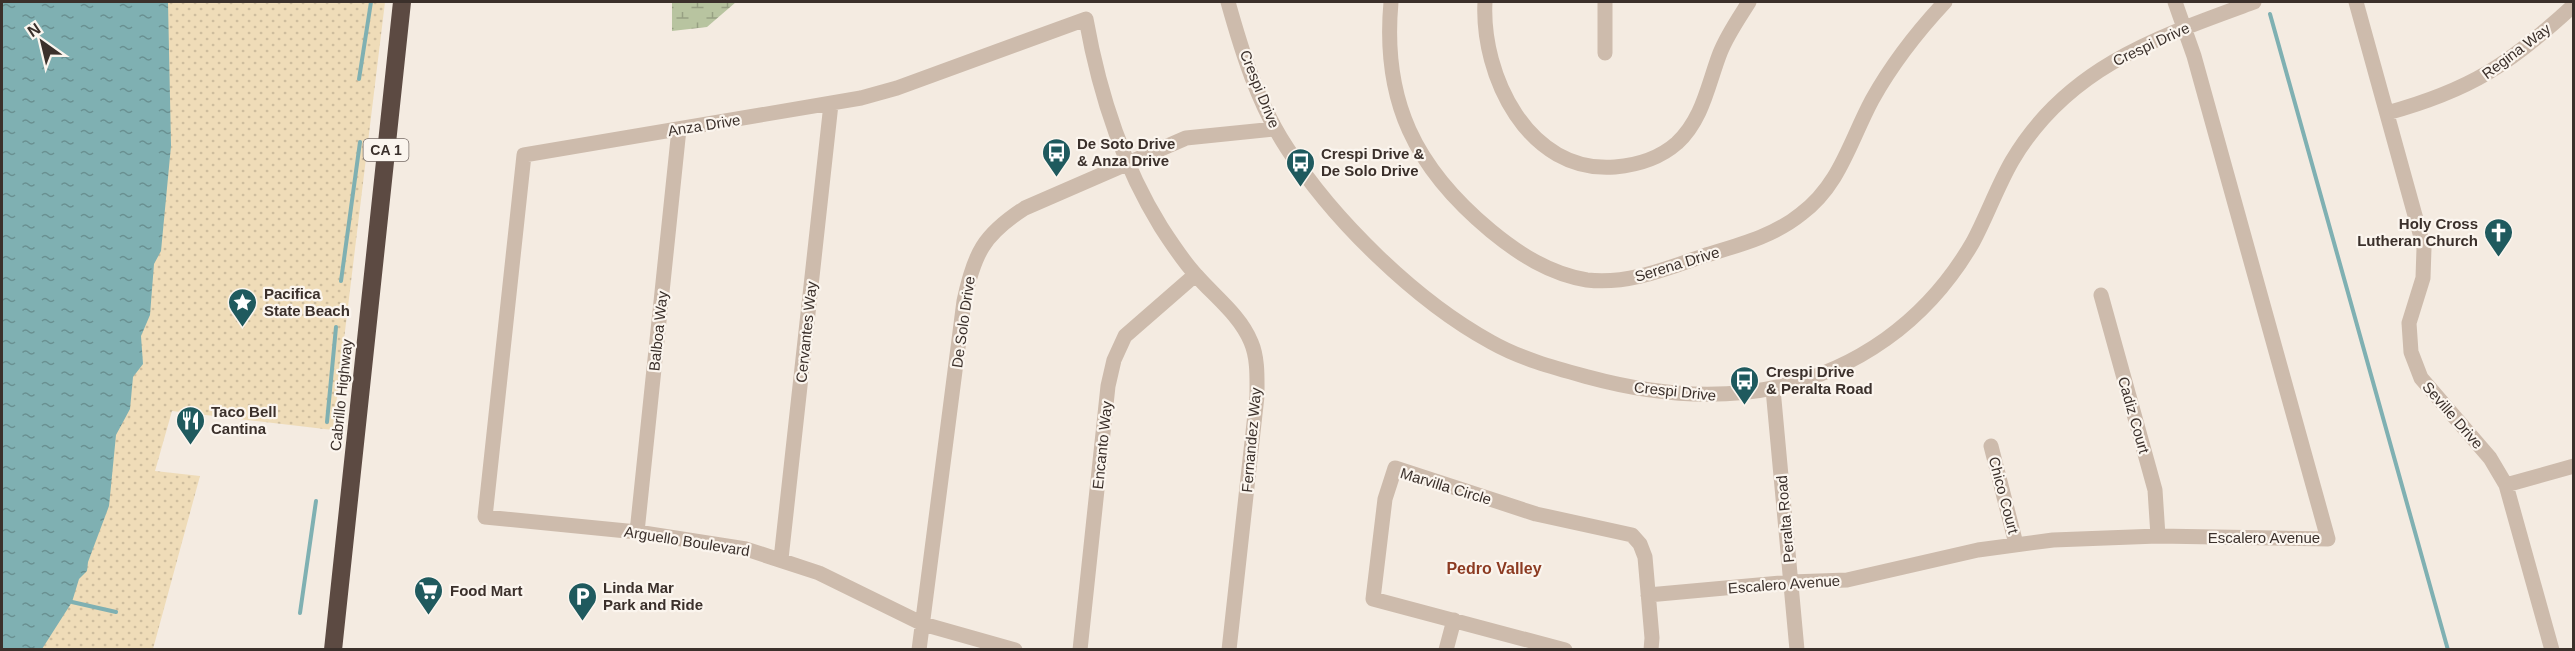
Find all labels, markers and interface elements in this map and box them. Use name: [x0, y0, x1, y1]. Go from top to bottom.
north arrow: [12, 12, 72, 72]
street label: Crespi Drive: [2110, 19, 2192, 69]
street label: Regina Way: [2478, 19, 2554, 82]
text: N: [24, 20, 43, 40]
street label: Crespi Drive: [1237, 48, 1283, 130]
street label: Anza Drive: [666, 111, 742, 139]
place label: De Soto Drive & Anza Drive: [1077, 135, 1175, 169]
bus stop icon: De Soto Drive & Anza Drive: [1040, 136, 1072, 178]
road number: CA 1: [364, 139, 408, 161]
place label: Crespi Drive & De Solo Drive: [1321, 145, 1425, 179]
bus stop icon: Crespi Drive & De Solo Drive: [1284, 146, 1316, 188]
place label: Holy Cross Lutheran Church: [2357, 215, 2478, 249]
church icon: Holy Cross Lutheran Church: [2483, 216, 2515, 258]
street label: Serena Drive: [1633, 243, 1721, 285]
street label: De Solo Drive: [948, 275, 978, 369]
street label: Cervantes Way: [792, 280, 820, 384]
place label: Pacifica State Beach: [264, 285, 350, 319]
place icon: Pacifica State Beach: [227, 286, 259, 328]
street label: Balboa Way: [645, 290, 671, 372]
street label: Cabrillo Highway: [327, 338, 355, 452]
place label: Crespi Drive & Peralta Road: [1766, 363, 1873, 397]
bus stop icon: Crespi Drive & Peralta Road: [1729, 364, 1761, 406]
street label: Cadiz Court: [2115, 375, 2153, 456]
street label: Crespi Drive: [1633, 378, 1717, 404]
street label: Seville Drive: [2419, 378, 2487, 452]
street label: Fernandez Way: [1238, 386, 1264, 493]
street label: Encanto Way: [1089, 400, 1115, 490]
place label: Taco Bell Cantina: [211, 403, 277, 437]
restaurant icon: Taco Bell Cantina: [174, 404, 206, 446]
street label: Chico Court: [1986, 455, 2023, 536]
street label: Marvilla Circle: [1398, 464, 1494, 508]
street label: Peralta Road: [1773, 475, 1797, 563]
street label: Arguello Boulevard: [623, 523, 751, 559]
street label: Escalero Avenue: [2208, 529, 2320, 546]
district label: Pedro Valley: [1446, 560, 1542, 577]
street label: Escalero Avenue: [1727, 572, 1841, 596]
supermarket icon: Food Mart: [413, 574, 445, 616]
place label: Linda Mar Park and Ride: [603, 579, 703, 613]
parking icon: Linda Mar Park and Ride: [566, 580, 598, 622]
place label: Food Mart: [450, 582, 523, 599]

